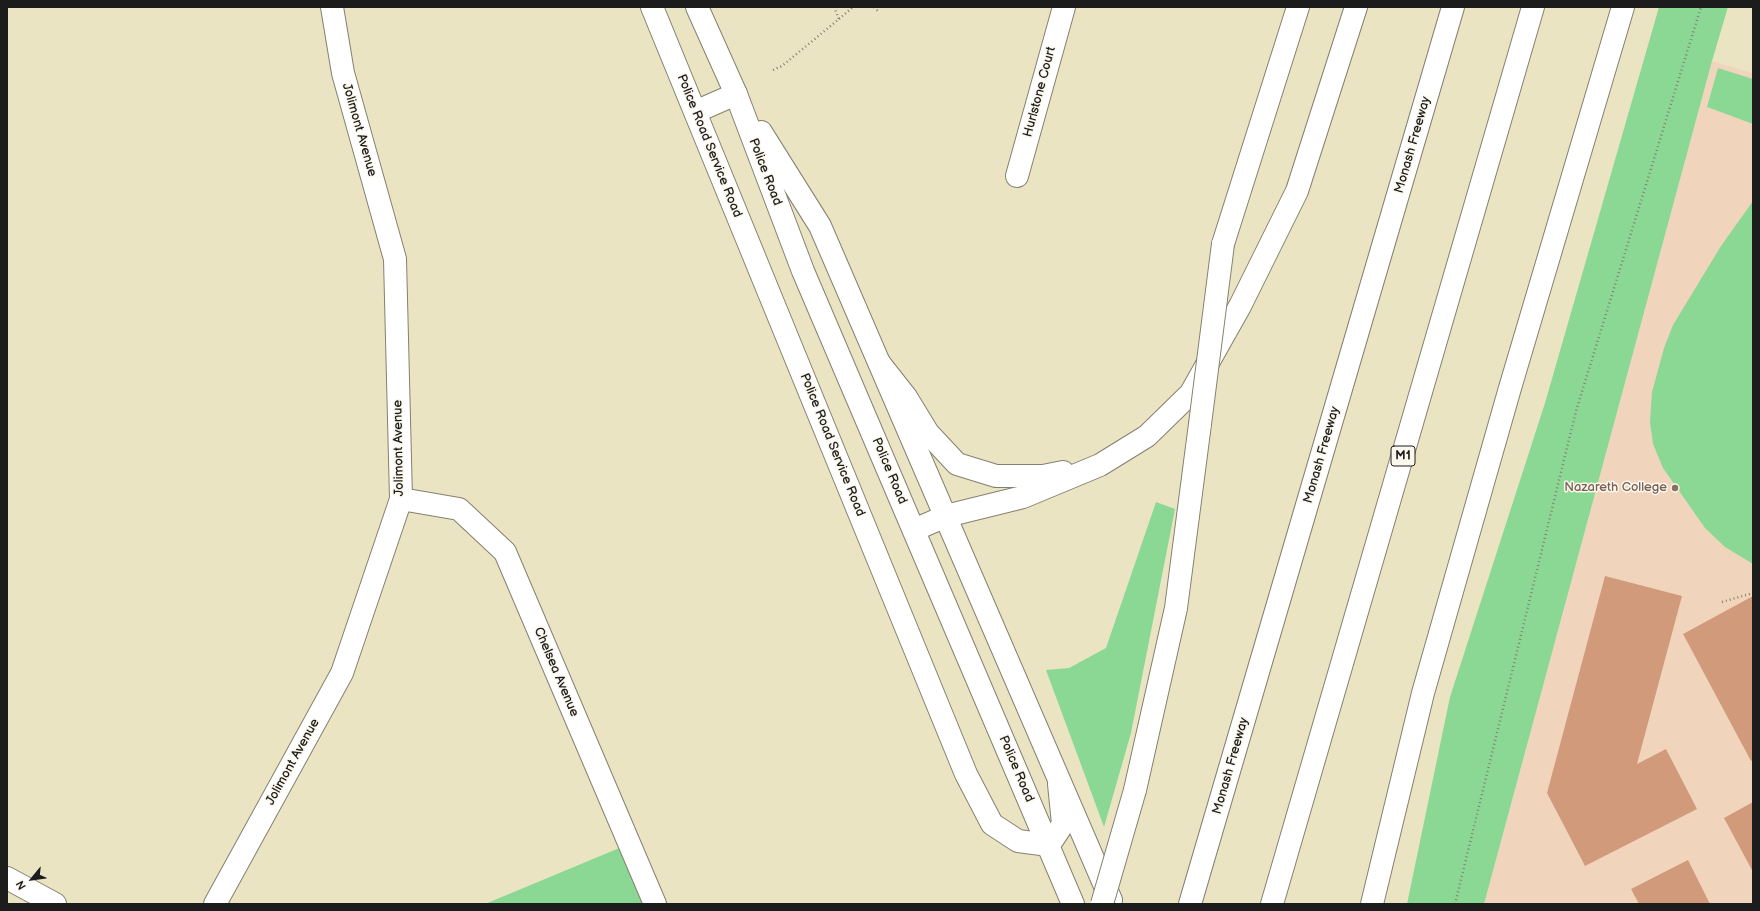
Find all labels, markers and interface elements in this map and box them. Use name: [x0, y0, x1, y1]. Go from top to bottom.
street label: Hurlstone Court: [1020, 45, 1060, 139]
street label: Police Road Service Road: [673, 72, 745, 220]
street label: Jolimont Avenue: [338, 81, 380, 179]
street label: Monash Freeway: [1392, 95, 1434, 195]
street label: Police Road: [745, 136, 785, 208]
street label: Police Road Service Road: [796, 371, 868, 519]
street label: Jolimont Avenue: [390, 400, 408, 496]
street label: Monash Freeway: [1301, 405, 1343, 505]
street label: Police Road: [868, 435, 910, 507]
road number: M1: [1391, 446, 1415, 466]
place label: Nazareth College: [1564, 480, 1667, 496]
marker: Nazareth College: [1670, 483, 1680, 493]
street label: Chelsea Avenue: [530, 625, 582, 719]
street label: Jolimont Avenue: [263, 716, 323, 808]
street label: Monash Freeway: [1210, 716, 1252, 816]
street label: Police Road: [995, 733, 1037, 805]
north arrow: [12, 859, 52, 899]
text: N: [13, 878, 29, 892]

